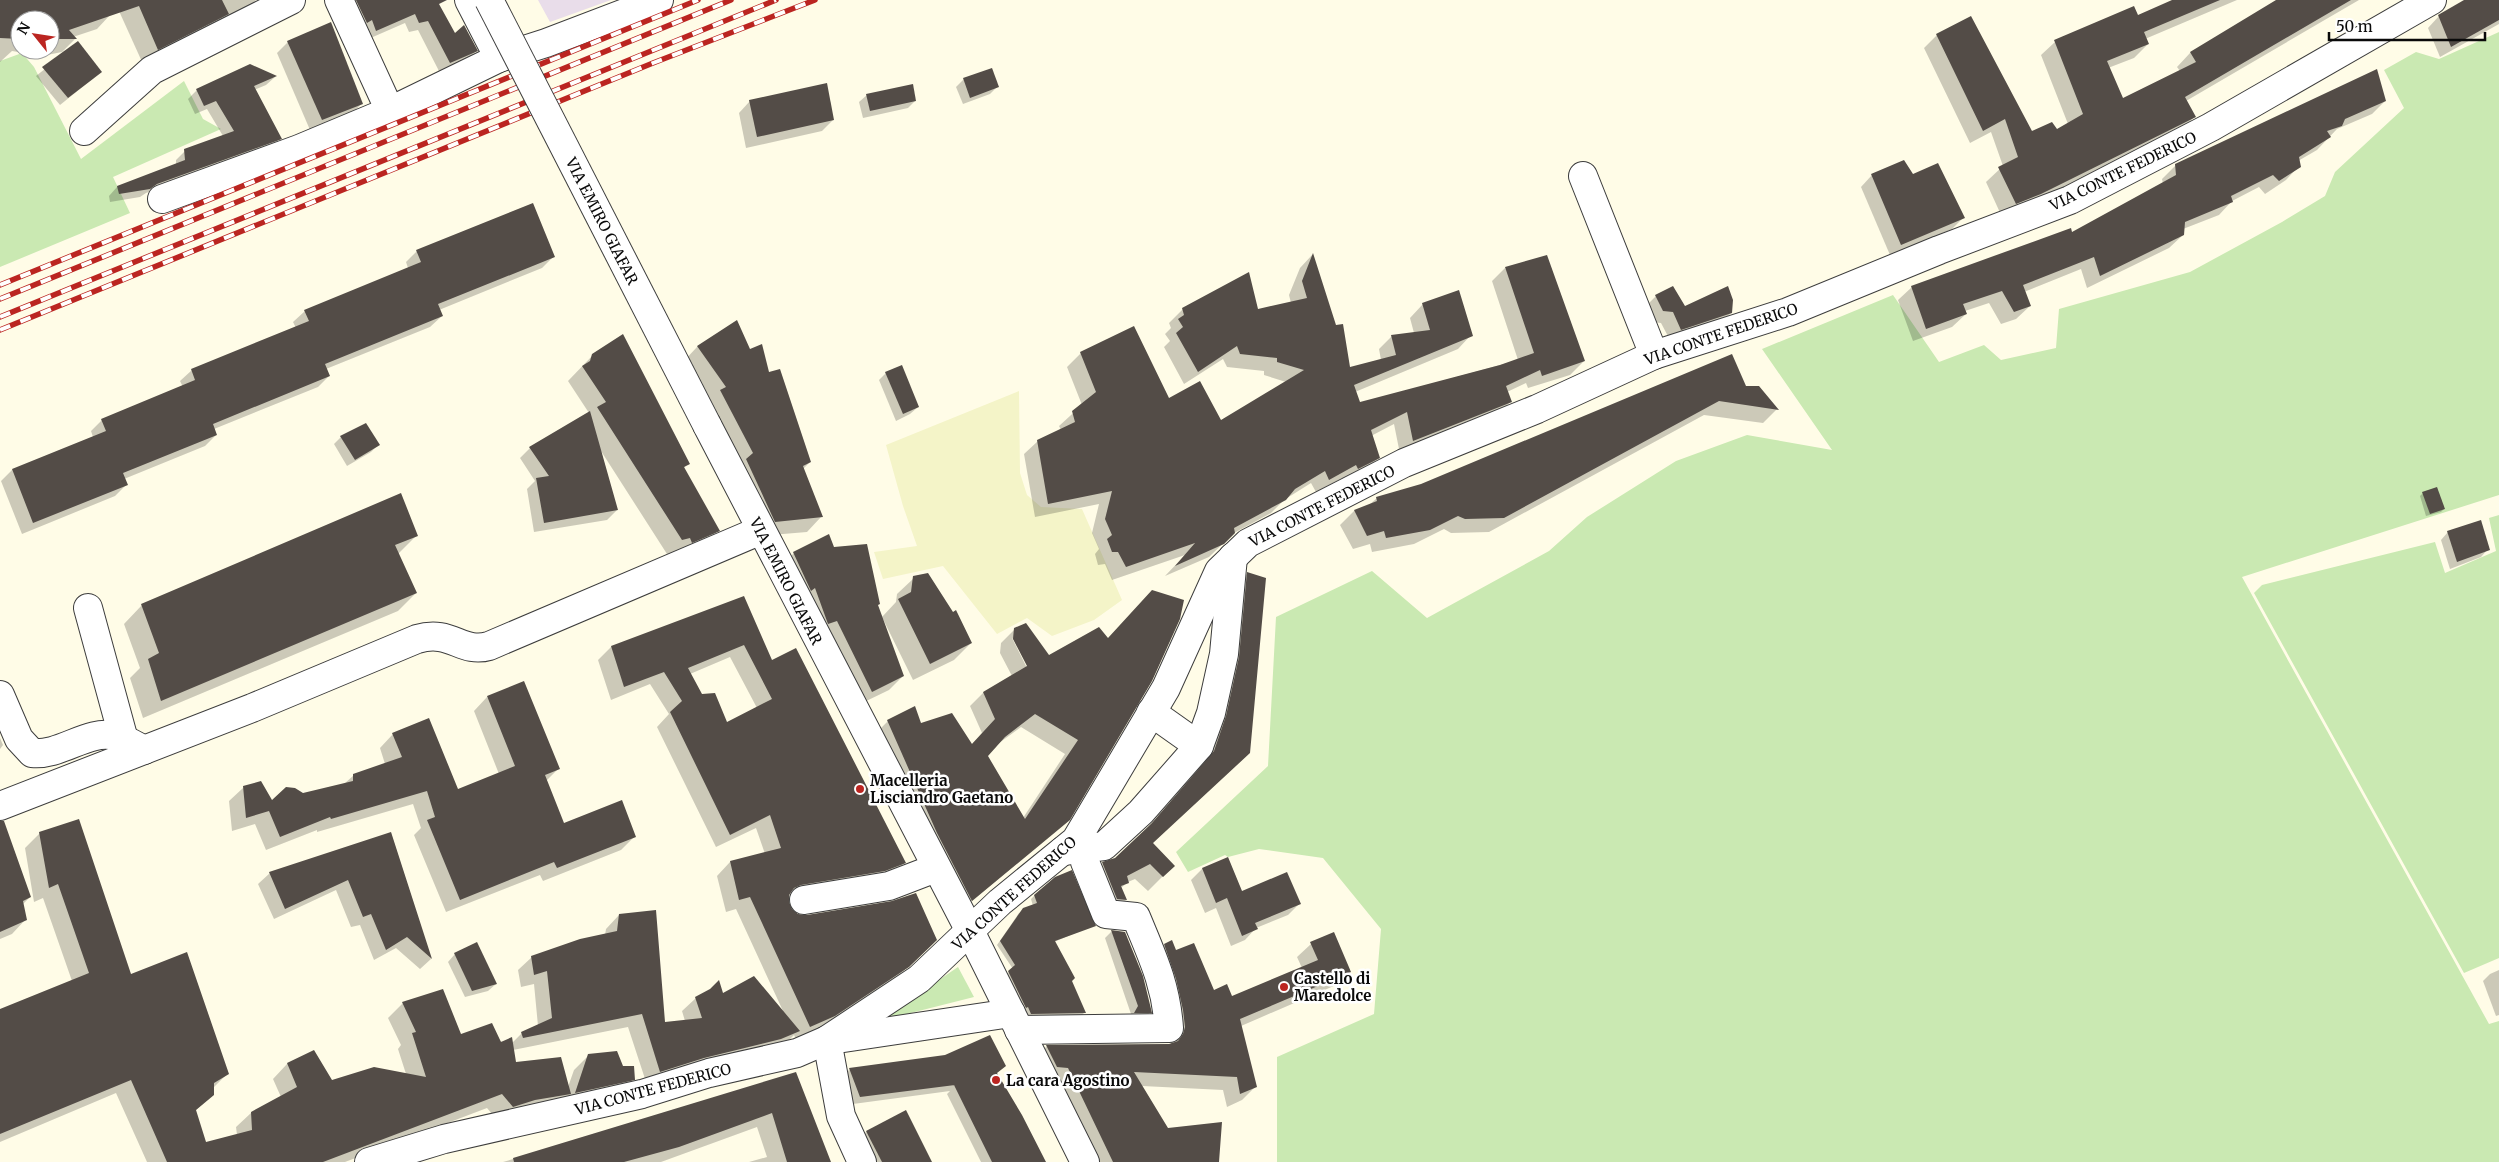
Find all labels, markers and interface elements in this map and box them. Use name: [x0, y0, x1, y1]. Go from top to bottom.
north arrow: [10, 10, 60, 60]
scale bar: [2329, 10, 2485, 42]
text: 50 m: [2336, 17, 2373, 36]
text: N: [13, 19, 34, 38]
street label: VIA CONTE FEDERICO: [2046, 127, 2200, 215]
street label: VIA EMIRO GIAFAR: [561, 153, 643, 288]
street label: VIA CONTE FEDERICO: [1641, 299, 1800, 370]
street label: VIA CONTE FEDERICO: [1245, 461, 1398, 551]
street label: VIA EMIRO GIAFAR: [745, 513, 827, 648]
place label: Macelleria Lisciandro Gaetano: [870, 771, 1013, 807]
marker: Macelleria Lisciandro Gaetano: [854, 783, 866, 795]
street label: VIA CONTE FEDERICO: [947, 832, 1080, 955]
place label: Castello di Maredolce: [1294, 969, 1371, 1005]
marker: Castello di Maredolce: [1278, 981, 1290, 993]
street label: VIA CONTE FEDERICO: [572, 1059, 733, 1119]
place label: La cara Agostino: [1006, 1071, 1130, 1090]
marker: La cara Agostino: [990, 1074, 1002, 1086]

